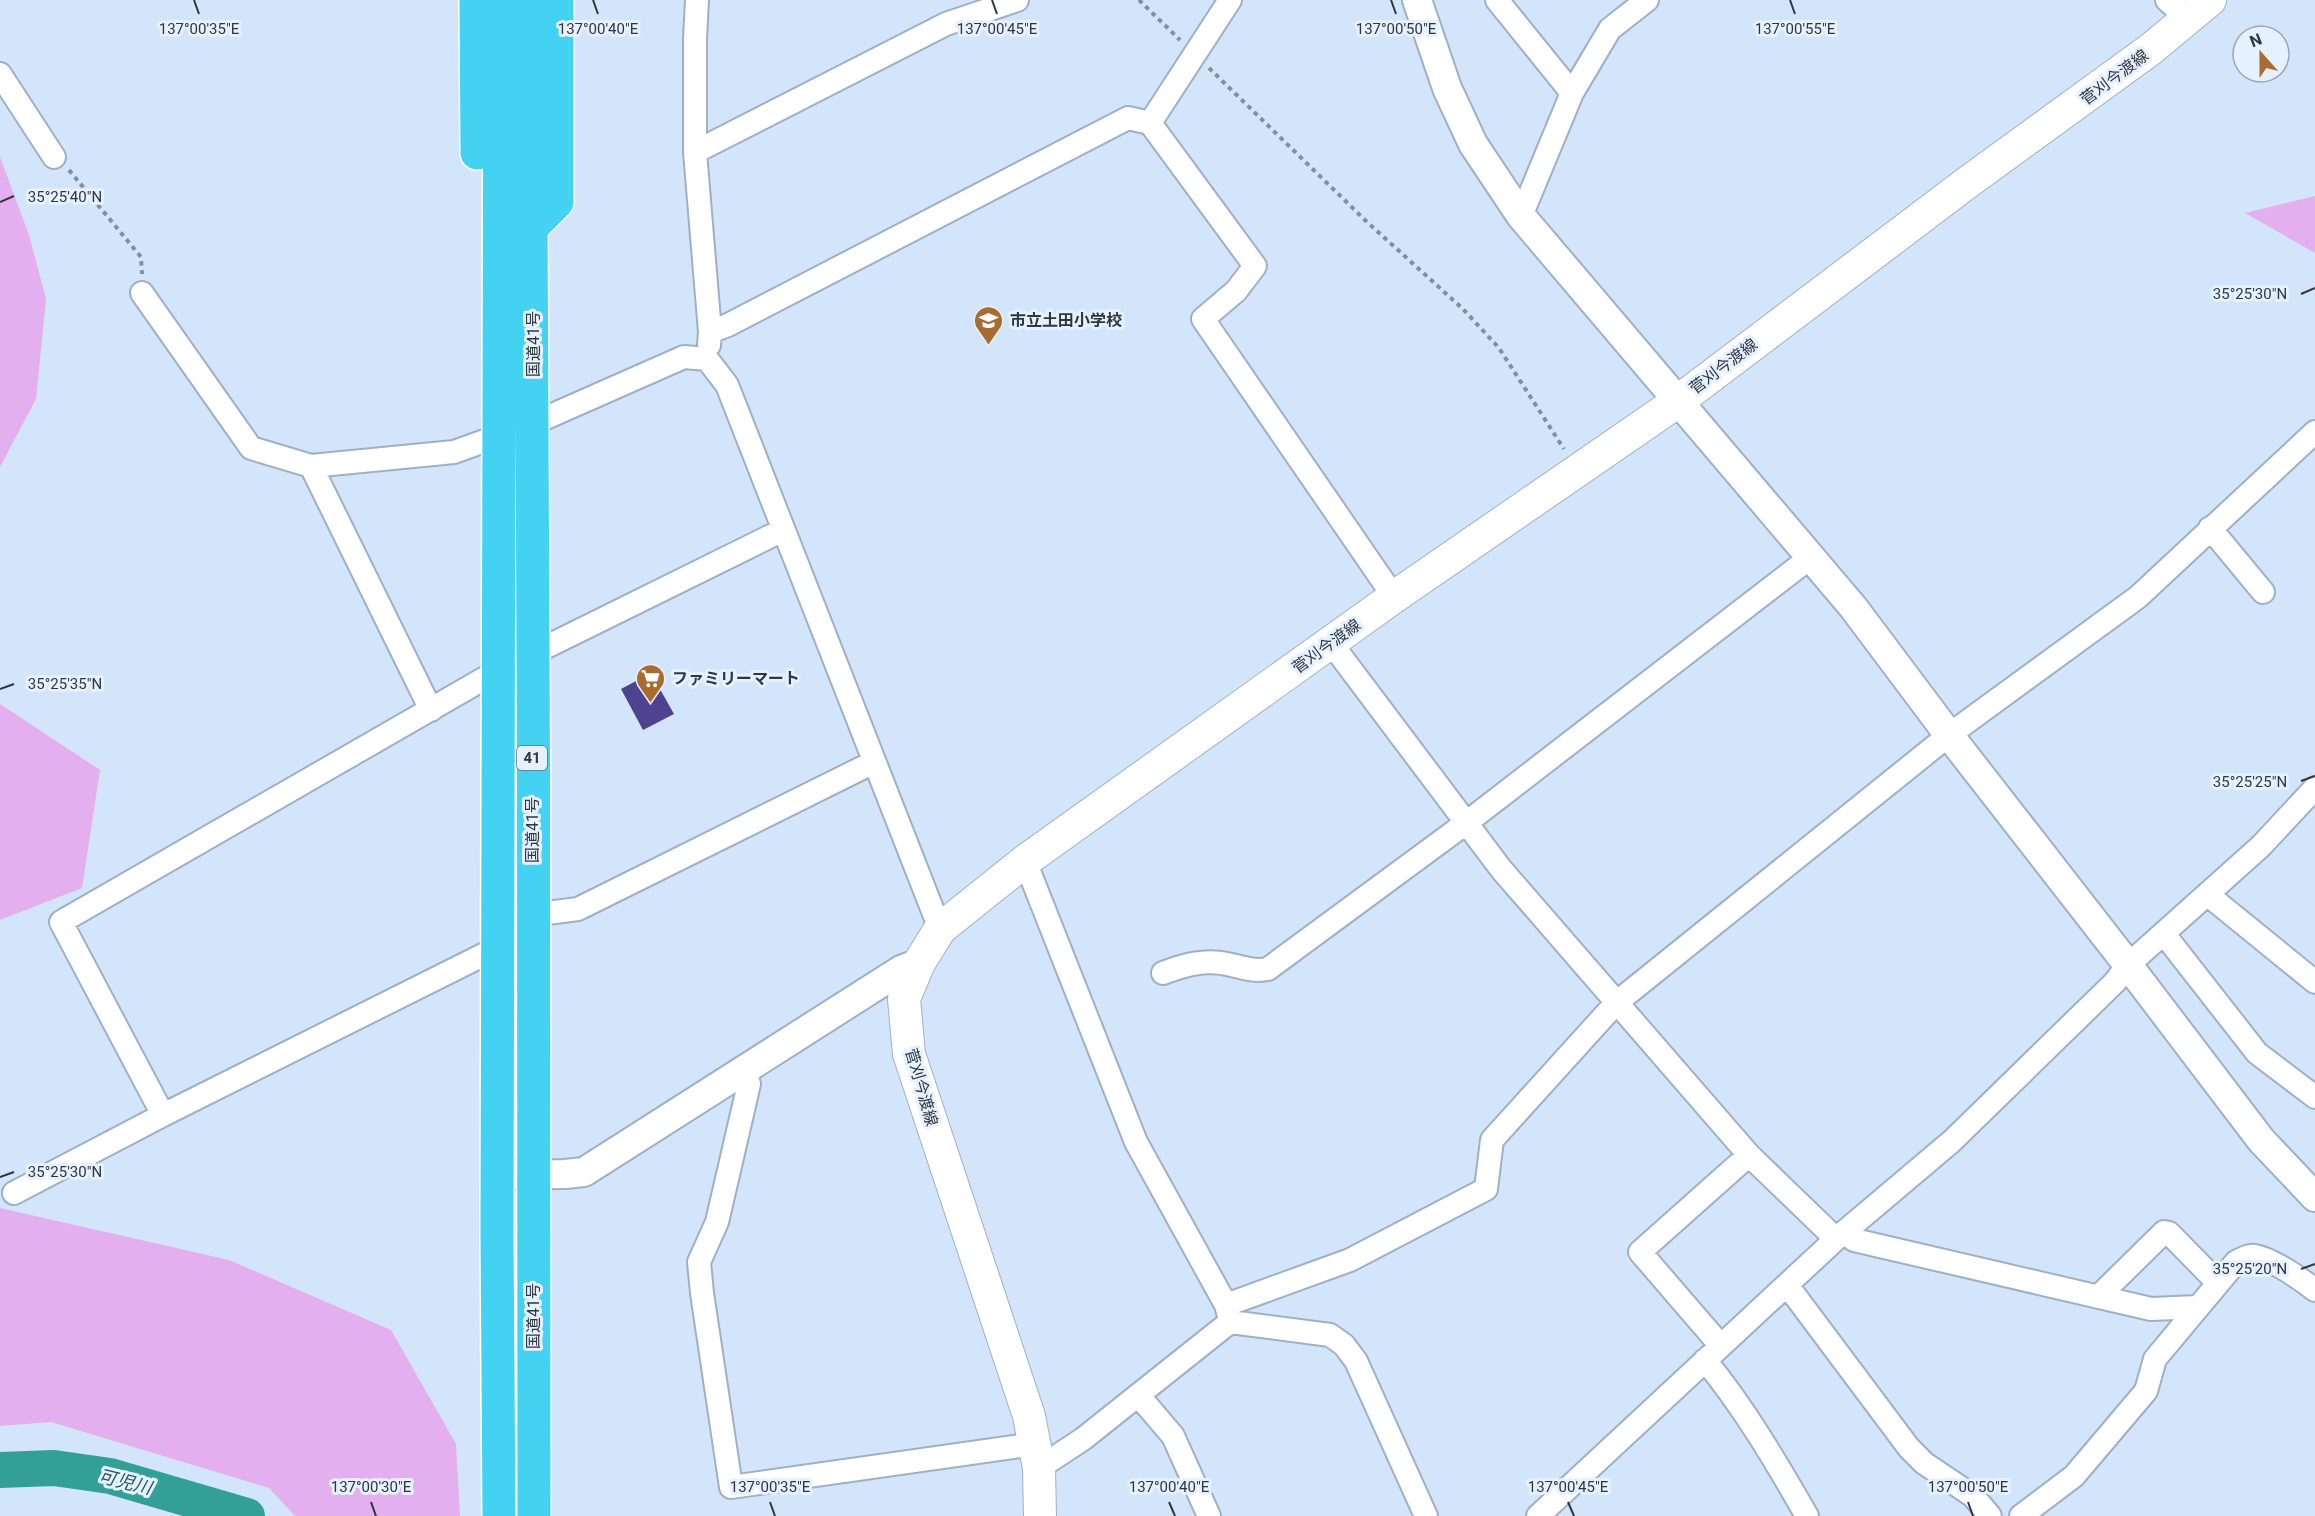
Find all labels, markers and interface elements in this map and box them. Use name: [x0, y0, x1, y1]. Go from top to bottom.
text: 137°00'35"E: [159, 20, 240, 38]
text: 137°00'40"E: [558, 20, 639, 38]
text: 137°00'45"E: [957, 20, 1038, 38]
text: 137°00'50"E: [1356, 20, 1437, 38]
text: 137°00'55"E: [1755, 20, 1836, 38]
north arrow: [2231, 24, 2291, 84]
text: N: [2247, 30, 2264, 51]
street label: 菅刈今渡線: [2077, 46, 2152, 109]
text: 35°25'40"N: [28, 188, 102, 206]
text: 35°25'30"N: [2213, 285, 2287, 303]
school or university icon: 市立土田小学校: [973, 304, 1005, 346]
street label: 国道41号: [524, 311, 543, 377]
place label: 市立土田小学校: [1010, 311, 1122, 330]
street label: 菅刈今渡線: [1686, 335, 1761, 398]
street label: 菅刈今渡線: [1288, 615, 1364, 678]
supermarket icon: ファミリーマート: [635, 662, 667, 704]
place label: ファミリーマート: [672, 669, 800, 688]
text: 35°25'35"N: [28, 675, 102, 693]
road number: 41: [517, 746, 547, 770]
text: 35°25'25"N: [2213, 773, 2287, 791]
street label: 国道41号: [523, 797, 542, 863]
street label: 菅刈今渡線: [901, 1046, 942, 1128]
text: 35°25'30"N: [28, 1163, 102, 1181]
text: 35°25'20"N: [2213, 1260, 2287, 1278]
street label: 国道41号: [524, 1283, 543, 1349]
water label: 可児川: [96, 1465, 156, 1499]
text: 137°00'30"E: [331, 1478, 412, 1496]
text: 137°00'35"E: [730, 1478, 811, 1496]
text: 137°00'40"E: [1129, 1478, 1210, 1496]
text: 137°00'45"E: [1528, 1478, 1609, 1496]
text: 137°00'50"E: [1928, 1478, 2009, 1496]

